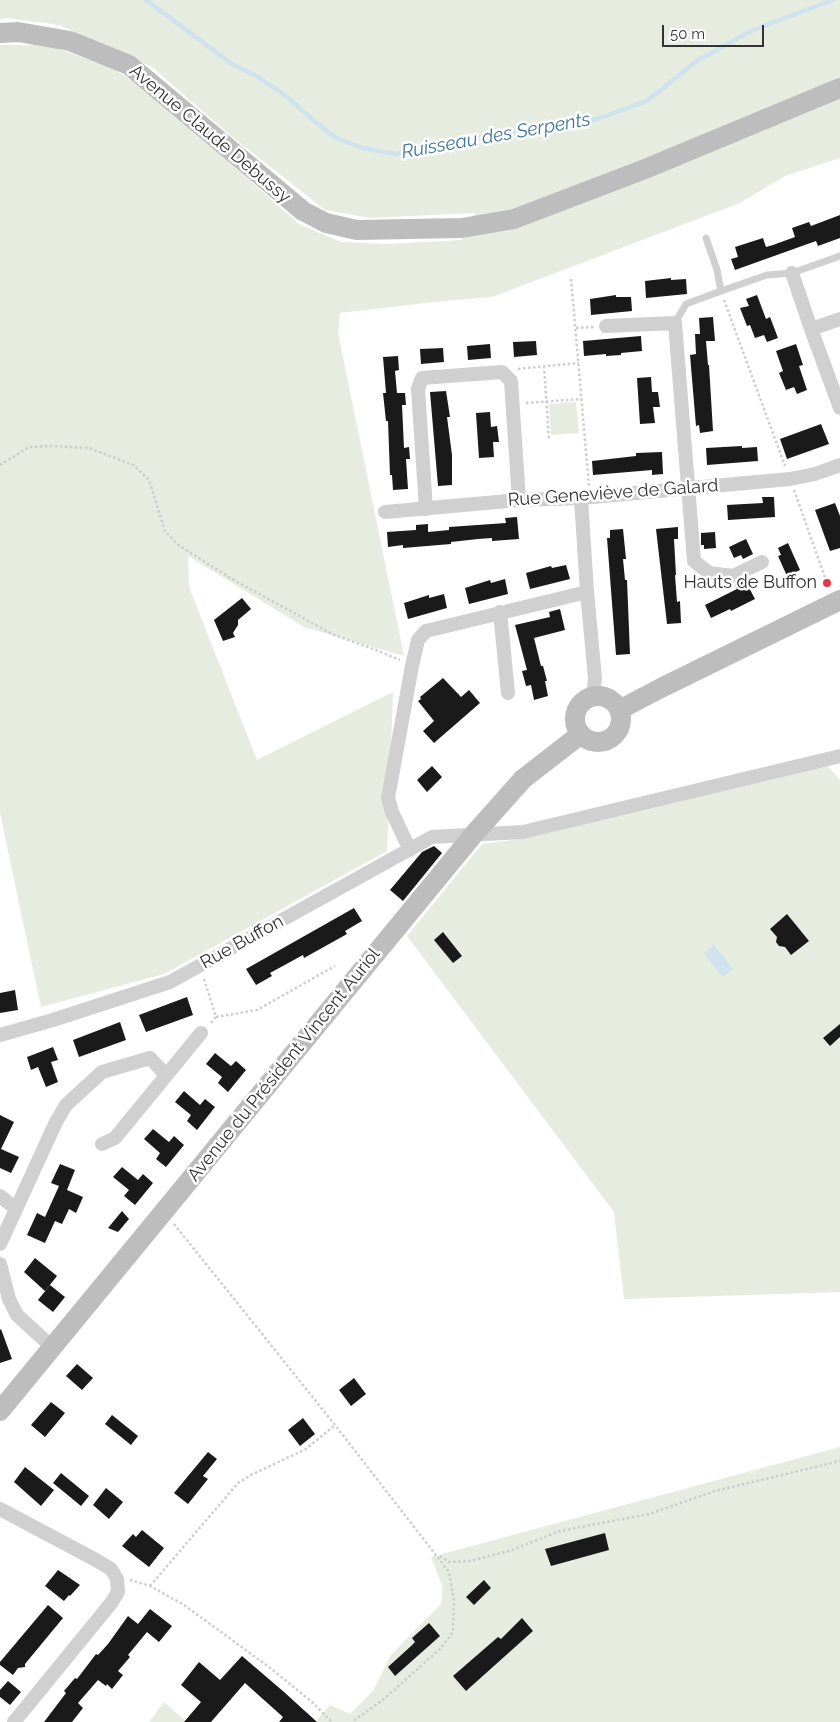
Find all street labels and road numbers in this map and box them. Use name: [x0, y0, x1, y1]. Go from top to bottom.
street label: Avenue Claude Debussy: [125, 60, 295, 208]
street label: Rue Geneviève de Galard: [507, 475, 719, 511]
street label: Rue Buffon: [197, 910, 287, 974]
street label: Avenue du Président Vincent Auriol: [183, 944, 385, 1186]

